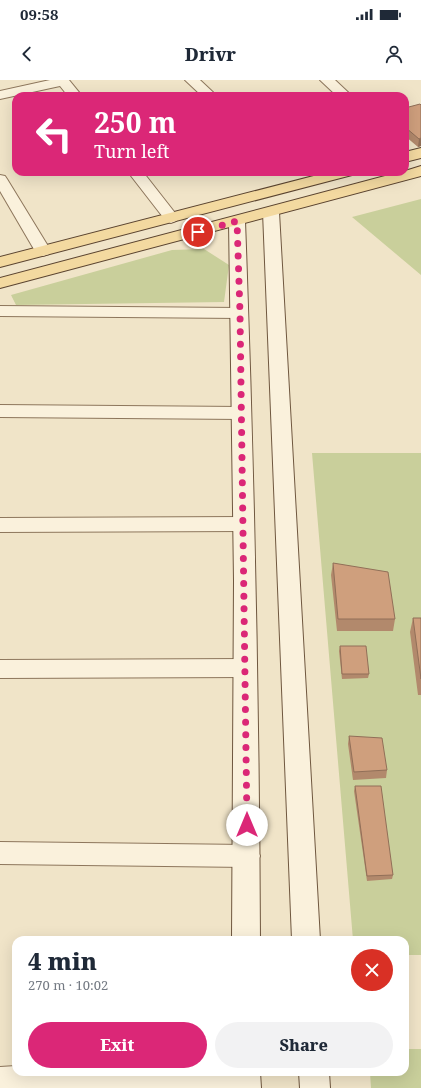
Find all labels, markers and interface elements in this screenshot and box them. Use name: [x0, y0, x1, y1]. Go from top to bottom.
text: 09:58: [20, 4, 58, 24]
text: Drivr: [185, 42, 236, 66]
icon: back: [16, 43, 38, 65]
icon: person: [383, 43, 405, 65]
text: 250 m: [94, 103, 176, 141]
icon: left: [28, 108, 80, 160]
text: Turn left: [94, 139, 169, 163]
pin: [181, 215, 215, 249]
icon: arrive: [187, 221, 209, 243]
position arrow: [226, 804, 268, 846]
text: 4 min: [28, 944, 97, 977]
button: close: [351, 949, 393, 991]
text: 270 m · 10:02: [28, 976, 108, 994]
button: Exit: [28, 1022, 207, 1068]
button: Share: [215, 1022, 393, 1068]

